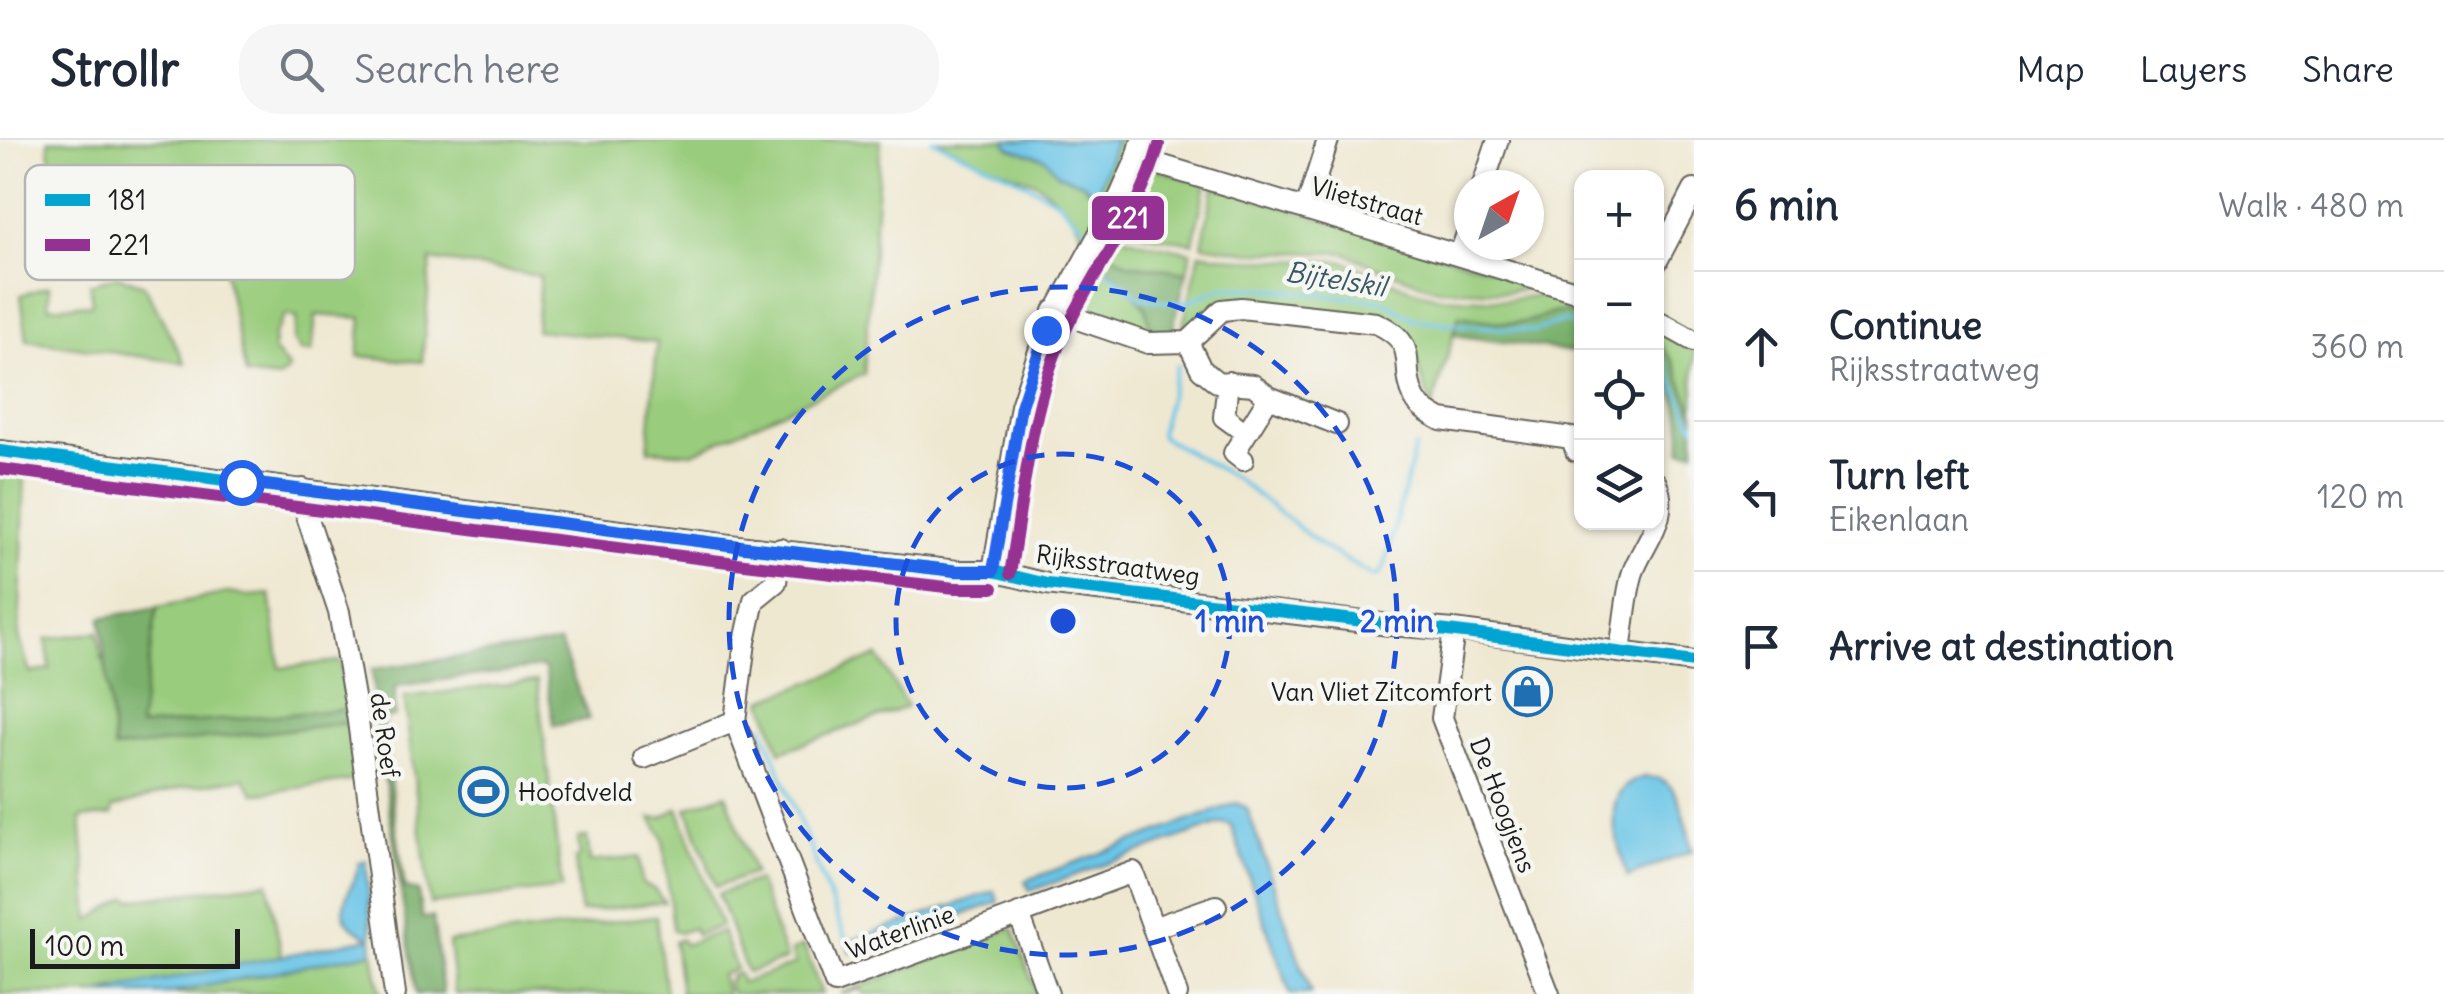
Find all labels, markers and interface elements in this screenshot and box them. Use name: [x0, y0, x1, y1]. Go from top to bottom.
search box: [239, 24, 939, 114]
text: Strollr: [50, 39, 179, 99]
icon: search: [274, 42, 329, 97]
text: Search here: [354, 46, 560, 93]
text: Map: [2017, 47, 2085, 91]
text: Layers: [2140, 47, 2247, 91]
text: Share: [2302, 47, 2394, 91]
legend: [25, 165, 355, 280]
street label: Vlietstraat: [1307, 170, 1427, 232]
north arrow: [1454, 170, 1544, 260]
map controls: [1574, 170, 1664, 530]
button: +: [1574, 170, 1664, 260]
text: 6 min: [1734, 179, 1839, 231]
text: 181: [108, 182, 146, 218]
text: Walk · 480 m: [2218, 185, 2404, 226]
line badge: 221: [1090, 194, 1166, 242]
text: 221: [1107, 200, 1149, 236]
text: 221: [108, 227, 150, 263]
water label: Bijtelskil: [1283, 253, 1392, 305]
button: −: [1574, 260, 1664, 350]
text: Continue: [1829, 302, 1982, 349]
route end: [1024, 308, 1070, 354]
icon: ahead: [1734, 319, 1789, 374]
text: 360 m: [2311, 326, 2404, 367]
text: Rijksstraatweg: [1829, 349, 2040, 390]
button: locate: [1574, 350, 1664, 440]
button: layers: [1574, 440, 1664, 530]
text: Turn left: [1829, 452, 1969, 499]
route start: [219, 460, 265, 506]
icon: left: [1734, 469, 1789, 524]
text: 120 m: [2317, 476, 2404, 517]
text: Eikenlaan: [1829, 499, 1969, 540]
street label: Rijksstraatweg: [1034, 538, 1202, 592]
text: 1 min: [1195, 602, 1265, 640]
text: 2 min: [1360, 602, 1434, 640]
centre of rings: [1045, 603, 1081, 639]
icon: arrive: [1734, 619, 1789, 674]
text: Arrive at destination: [1829, 623, 2174, 670]
shop icon: Van Vliet Zitcomfort: [1501, 666, 1553, 718]
place label: Van Vliet Zitcomfort: [1271, 676, 1492, 708]
street label: de Roef: [363, 690, 407, 780]
street label: De Hoogjens: [1463, 733, 1543, 877]
sports icon: Hoofdveld: [457, 766, 509, 818]
place label: Hoofdveld: [518, 776, 632, 808]
street label: Waterlinie: [842, 898, 958, 966]
scale bar: [30, 924, 240, 968]
text: 100 m: [45, 928, 124, 964]

